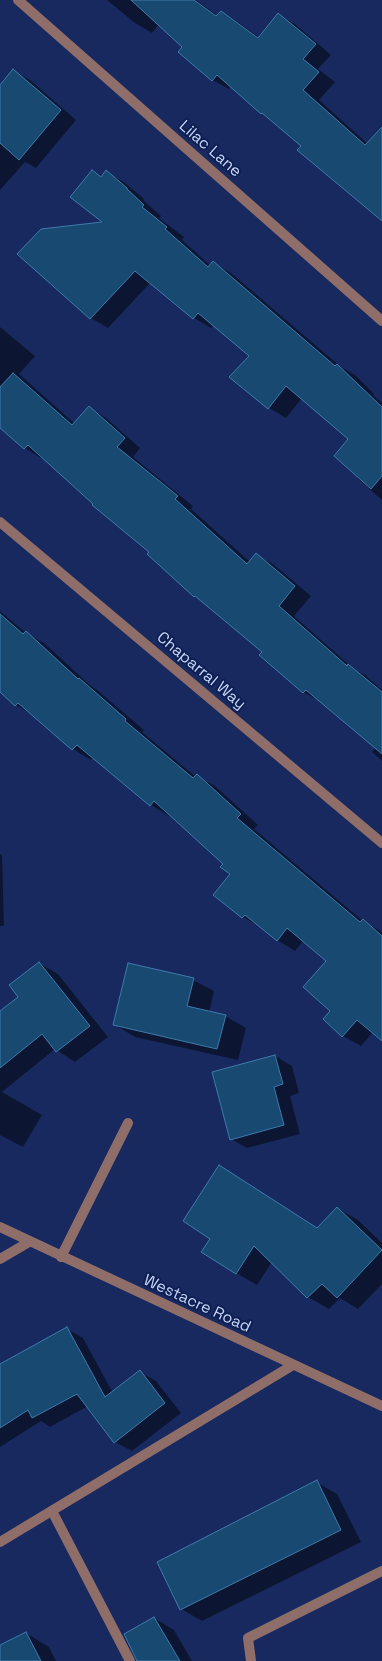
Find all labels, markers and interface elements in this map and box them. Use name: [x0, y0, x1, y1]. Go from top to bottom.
street label: Lilac Lane: [175, 117, 245, 181]
street label: Chaparral Way: [153, 628, 249, 714]
street label: Westacre Road: [140, 1271, 254, 1337]

